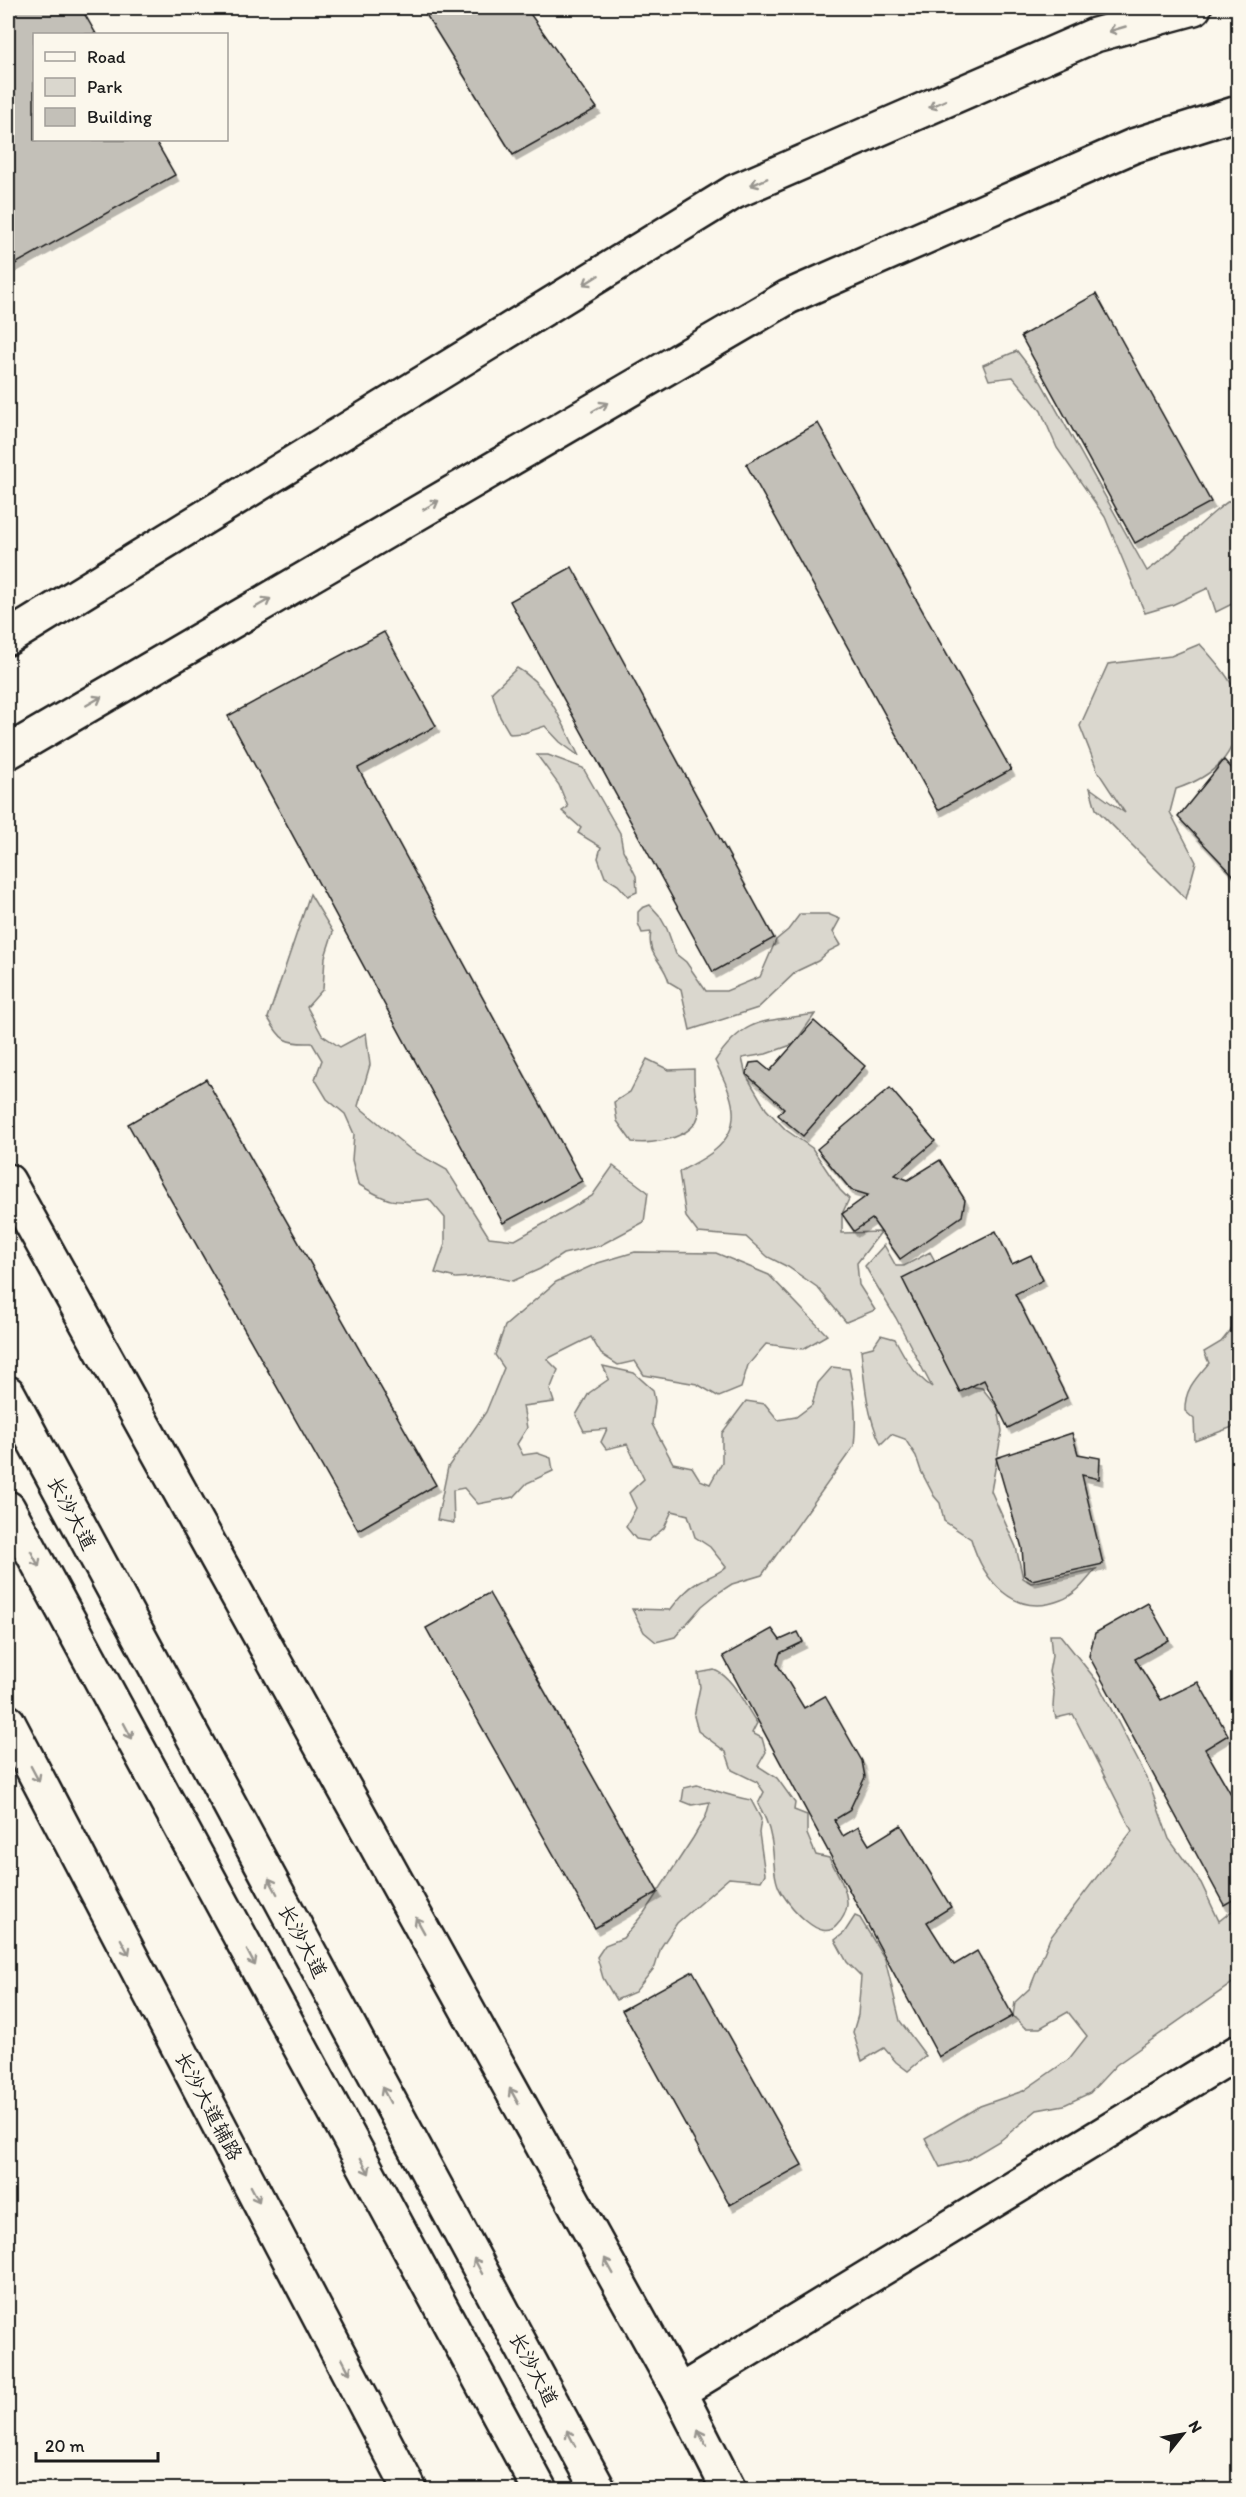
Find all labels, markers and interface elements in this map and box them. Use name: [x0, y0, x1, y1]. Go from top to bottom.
one-way arrow: [1108, 24, 1127, 35]
legend: [33, 33, 228, 141]
text: Road: [87, 46, 126, 68]
text: Park: [87, 76, 122, 98]
one-way arrow: [929, 98, 947, 110]
text: Building: [87, 106, 153, 128]
one-way arrow: [750, 176, 768, 188]
one-way arrow: [583, 275, 600, 287]
one-way arrow: [591, 400, 608, 412]
one-way arrow: [422, 499, 439, 511]
one-way arrow: [254, 597, 271, 609]
one-way arrow: [85, 695, 102, 707]
street label: 长沙大道: [43, 1472, 101, 1554]
one-way arrow: [30, 1550, 41, 1568]
one-way arrow: [122, 1722, 134, 1739]
one-way arrow: [29, 1765, 41, 1782]
one-way arrow: [267, 1878, 279, 1895]
street label: 长沙大道: [274, 1900, 332, 1982]
one-way arrow: [414, 1917, 426, 1934]
one-way arrow: [120, 1937, 131, 1955]
one-way arrow: [246, 1949, 258, 1966]
street label: 长沙大道辅路: [170, 2047, 248, 2165]
one-way arrow: [380, 2086, 391, 2104]
one-way arrow: [508, 2088, 520, 2105]
one-way arrow: [359, 2157, 371, 2174]
one-way arrow: [250, 2184, 261, 2202]
one-way arrow: [472, 2258, 483, 2276]
one-way arrow: [603, 2258, 615, 2275]
street label: 长沙大道: [505, 2328, 563, 2410]
one-way arrow: [341, 2357, 352, 2375]
north arrow: [1153, 2404, 1213, 2464]
text: N: [1185, 2417, 1206, 2436]
scale bar: [36, 2425, 158, 2463]
one-way arrow: [696, 2429, 707, 2447]
one-way arrow: [565, 2430, 577, 2447]
text: 20 m: [45, 2435, 85, 2457]

